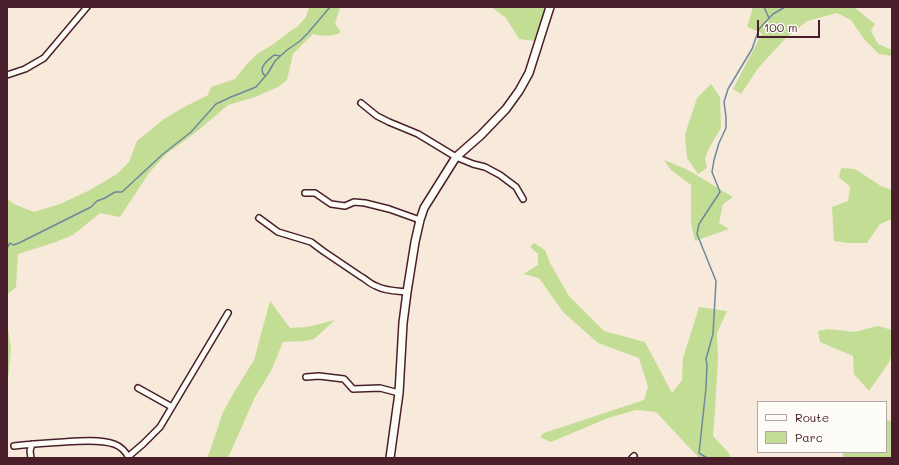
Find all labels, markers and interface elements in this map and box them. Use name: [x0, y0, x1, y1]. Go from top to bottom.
scale bar: [759, 12, 822, 38]
text: 100 m: [764, 19, 798, 35]
legend: [757, 401, 887, 453]
text: Route: [795, 409, 829, 425]
text: Parc: [795, 429, 823, 445]

